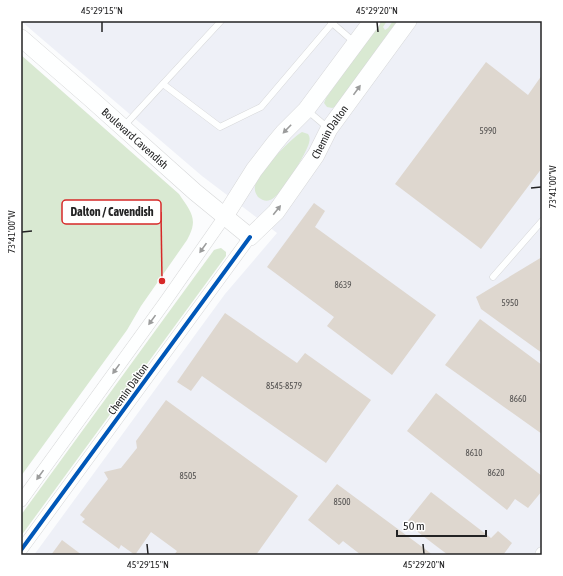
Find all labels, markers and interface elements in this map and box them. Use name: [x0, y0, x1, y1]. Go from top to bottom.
text: 45°29'15"N: [81, 5, 123, 16]
text: 45°29'20"N: [356, 5, 398, 16]
one-way arrow: [353, 85, 361, 96]
street label: Chemin Dalton: [309, 103, 350, 161]
street label: Boulevard Cavendish: [100, 106, 171, 171]
one-way arrow: [283, 124, 292, 134]
house number: 5990: [480, 126, 496, 136]
text: 73°41'00"W: [547, 165, 558, 209]
callout: Dalton / Cavendish: [62, 200, 161, 224]
one-way arrow: [273, 204, 282, 215]
text: Dalton / Cavendish: [70, 205, 154, 219]
text: 73°41'00"W: [6, 210, 17, 254]
one-way arrow: [199, 243, 207, 253]
house number: 8639: [335, 280, 351, 290]
house number: 5950: [502, 298, 518, 308]
one-way arrow: [148, 314, 156, 325]
street label: Chemin Dalton: [105, 361, 151, 417]
one-way arrow: [112, 364, 120, 375]
house number: 8545-8579: [266, 381, 302, 391]
house number: 8660: [510, 394, 526, 404]
house number: 8610: [466, 448, 482, 458]
house number: 8620: [488, 468, 504, 478]
one-way arrow: [36, 469, 44, 480]
house number: 8505: [180, 471, 196, 481]
house number: 8500: [334, 497, 350, 507]
scale bar: [397, 512, 486, 538]
text: 50 m: [403, 519, 425, 533]
text: 45°29'15"N: [127, 559, 169, 570]
text: 45°29'20"N: [403, 559, 445, 570]

